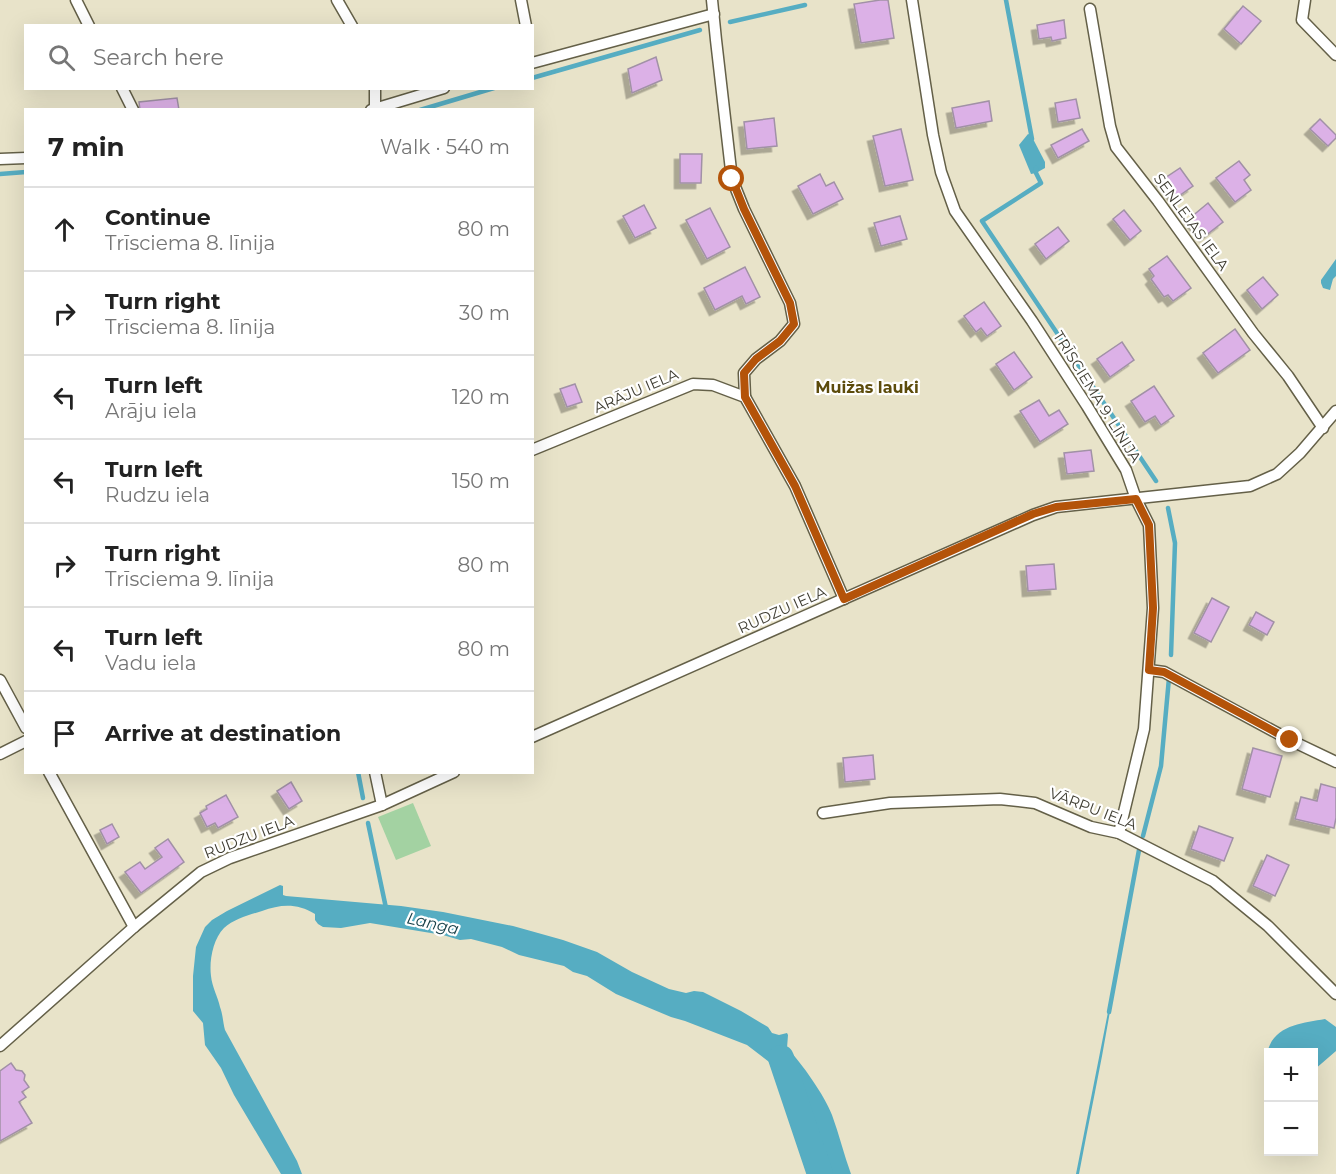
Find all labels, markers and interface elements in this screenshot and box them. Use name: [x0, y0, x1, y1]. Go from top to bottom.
search box: [24, 24, 534, 90]
icon: search: [45, 41, 78, 74]
text: Search here: [93, 44, 224, 71]
text: 7 min: [48, 131, 125, 163]
text: Walk · 540 m: [380, 135, 510, 159]
route start: [718, 165, 744, 191]
street label: SENLEJAS IELA: [1150, 169, 1233, 274]
text: Continue: [105, 204, 211, 231]
icon: ahead: [48, 213, 81, 246]
text: 80 m: [458, 217, 510, 241]
text: Trīsciema 8. līnija: [105, 231, 275, 255]
text: Turn right: [105, 288, 220, 315]
icon: right: [48, 297, 81, 330]
text: 30 m: [459, 301, 510, 325]
text: Trīsciema 8. līnija: [105, 315, 275, 339]
street label: TRĪSCIEMA 9. LĪNIJA: [1049, 327, 1146, 466]
street label: ARĀJU IELA: [591, 364, 681, 417]
text: Turn left: [105, 372, 203, 399]
district label: Muižas lauki: [815, 378, 919, 397]
icon: left: [48, 381, 81, 414]
text: 120 m: [452, 385, 510, 409]
text: Arāju iela: [105, 399, 197, 423]
text: Turn left: [105, 456, 203, 483]
icon: left: [48, 465, 81, 498]
text: 150 m: [452, 469, 510, 493]
text: Rudzu iela: [105, 483, 210, 507]
text: Turn right: [105, 540, 220, 567]
icon: right: [48, 549, 81, 582]
text: 80 m: [458, 553, 510, 577]
text: Trīsciema 9. līnija: [105, 567, 274, 591]
street label: RUDZU IELA: [735, 582, 829, 637]
text: Turn left: [105, 624, 203, 651]
icon: left: [48, 633, 81, 666]
text: 80 m: [458, 637, 510, 661]
text: Vadu iela: [105, 651, 197, 675]
icon: arrive: [48, 717, 81, 750]
text: Arrive at destination: [105, 720, 341, 747]
route end: [1276, 726, 1302, 752]
street label: VĀRPU IELA: [1047, 783, 1140, 834]
street label: RUDZU IELA: [201, 811, 297, 862]
water label: Langa: [405, 908, 461, 939]
map controls: [1264, 1048, 1318, 1156]
button: +: [1264, 1048, 1318, 1102]
button: −: [1264, 1102, 1318, 1156]

